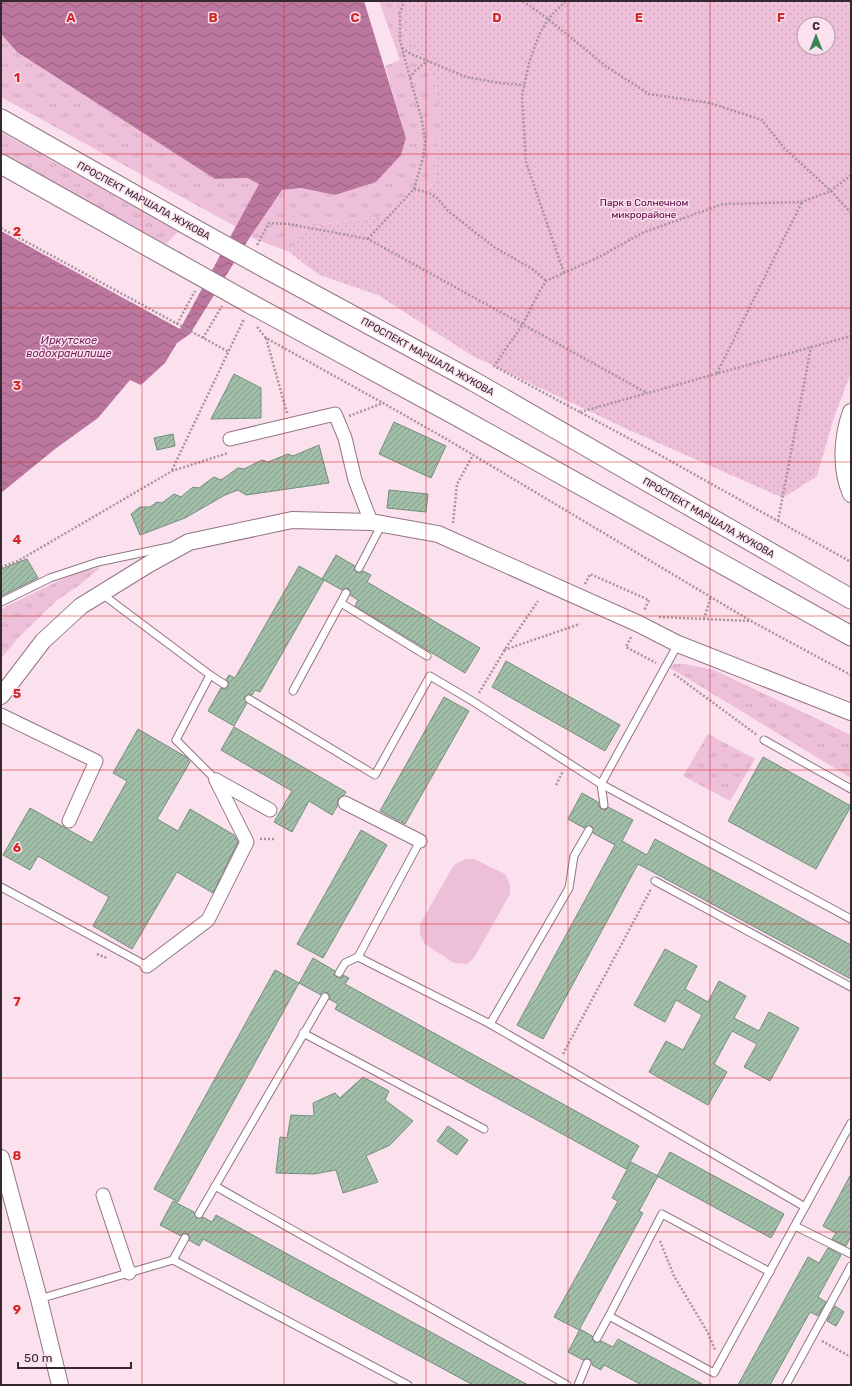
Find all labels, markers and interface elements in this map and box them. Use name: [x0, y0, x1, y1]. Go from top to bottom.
text: A: [66, 10, 76, 25]
text: B: [208, 10, 218, 25]
text: C: [350, 10, 360, 25]
text: D: [492, 10, 502, 25]
text: E: [635, 10, 643, 25]
text: F: [777, 10, 785, 25]
north arrow: [796, 16, 836, 56]
text: С: [812, 20, 820, 33]
text: 1: [14, 70, 20, 85]
street label: ПРОСПЕКТ МАРШАЛА ЖУКОВА: [75, 159, 212, 243]
park label: Парк в Солнечном микрорайоне: [600, 197, 688, 221]
text: 2: [13, 224, 21, 239]
street label: ПРОСПЕКТ МАРШАЛА ЖУКОВА: [359, 315, 496, 399]
water label: Иркутское водохранилище: [26, 334, 112, 360]
text: 3: [13, 378, 22, 393]
street label: ПРОСПЕКТ МАРШАЛА ЖУКОВА: [640, 475, 777, 561]
text: 4: [13, 532, 22, 547]
text: 5: [13, 686, 21, 701]
text: 6: [13, 840, 22, 855]
text: 7: [13, 994, 21, 1009]
text: 8: [13, 1148, 22, 1163]
text: 9: [13, 1302, 21, 1317]
scale bar: [18, 1344, 131, 1370]
text: 50 m: [24, 1351, 52, 1365]

